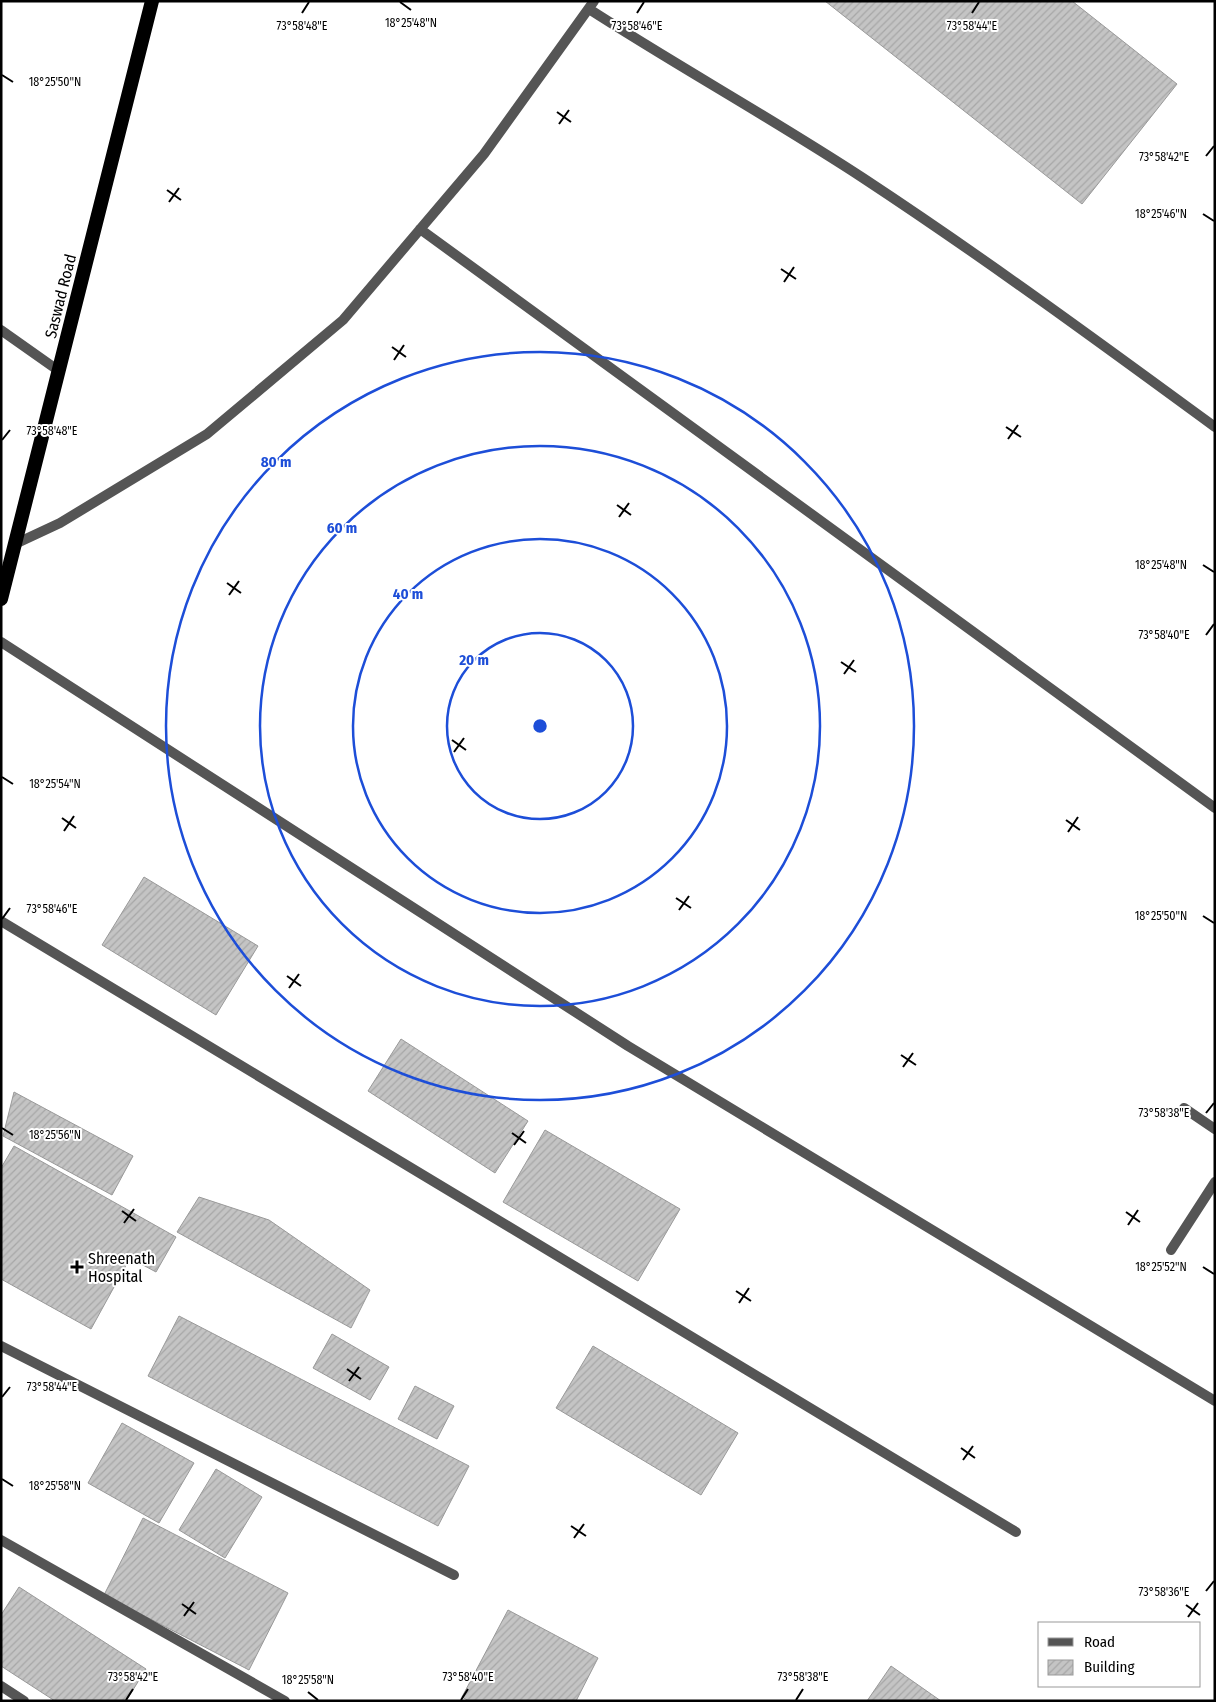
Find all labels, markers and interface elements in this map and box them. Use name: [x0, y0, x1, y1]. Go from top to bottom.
text: 18°25'48"N: [385, 16, 437, 30]
text: 73°58'48"E: [277, 19, 328, 33]
text: 73°58'46"E: [612, 19, 663, 33]
text: 73°58'44"E: [947, 19, 997, 33]
text: 18°25'50"N: [29, 75, 81, 89]
text: 73°58'42"E: [1139, 150, 1189, 164]
text: 18°25'46"N: [1135, 207, 1187, 221]
street label: Saswad Road: [41, 252, 80, 340]
text: 73°58'48"E: [27, 424, 78, 438]
text: 80 m: [261, 453, 291, 471]
text: 60 m: [327, 519, 357, 537]
text: 18°25'48"N: [1135, 558, 1187, 572]
text: 40 m: [393, 585, 423, 603]
text: 73°58'40"E: [1138, 628, 1190, 642]
text: 20 m: [458, 651, 489, 669]
centre of rings: [531, 717, 549, 735]
text: 18°25'54"N: [29, 777, 81, 791]
text: 73°58'46"E: [27, 902, 78, 916]
text: 18°25'50"N: [1135, 909, 1187, 923]
text: 73°58'38"E: [1139, 1106, 1190, 1120]
text: 18°25'56"N: [29, 1128, 81, 1142]
place label: Shreenath Hospital: [88, 1249, 155, 1286]
marker: Shreenath Hospital: [70, 1260, 84, 1274]
text: 18°25'52"N: [1135, 1260, 1187, 1274]
text: 73°58'44"E: [27, 1380, 77, 1394]
text: 18°25'58"N: [29, 1479, 81, 1493]
text: 73°58'36"E: [1139, 1585, 1190, 1599]
legend: [1038, 1622, 1201, 1687]
text: Road: [1084, 1633, 1115, 1651]
text: Building: [1084, 1658, 1135, 1676]
text: 73°58'42"E: [108, 1670, 158, 1684]
text: 73°58'40"E: [442, 1670, 494, 1684]
text: 73°58'38"E: [778, 1670, 829, 1684]
text: 18°25'58"N: [282, 1673, 334, 1687]

